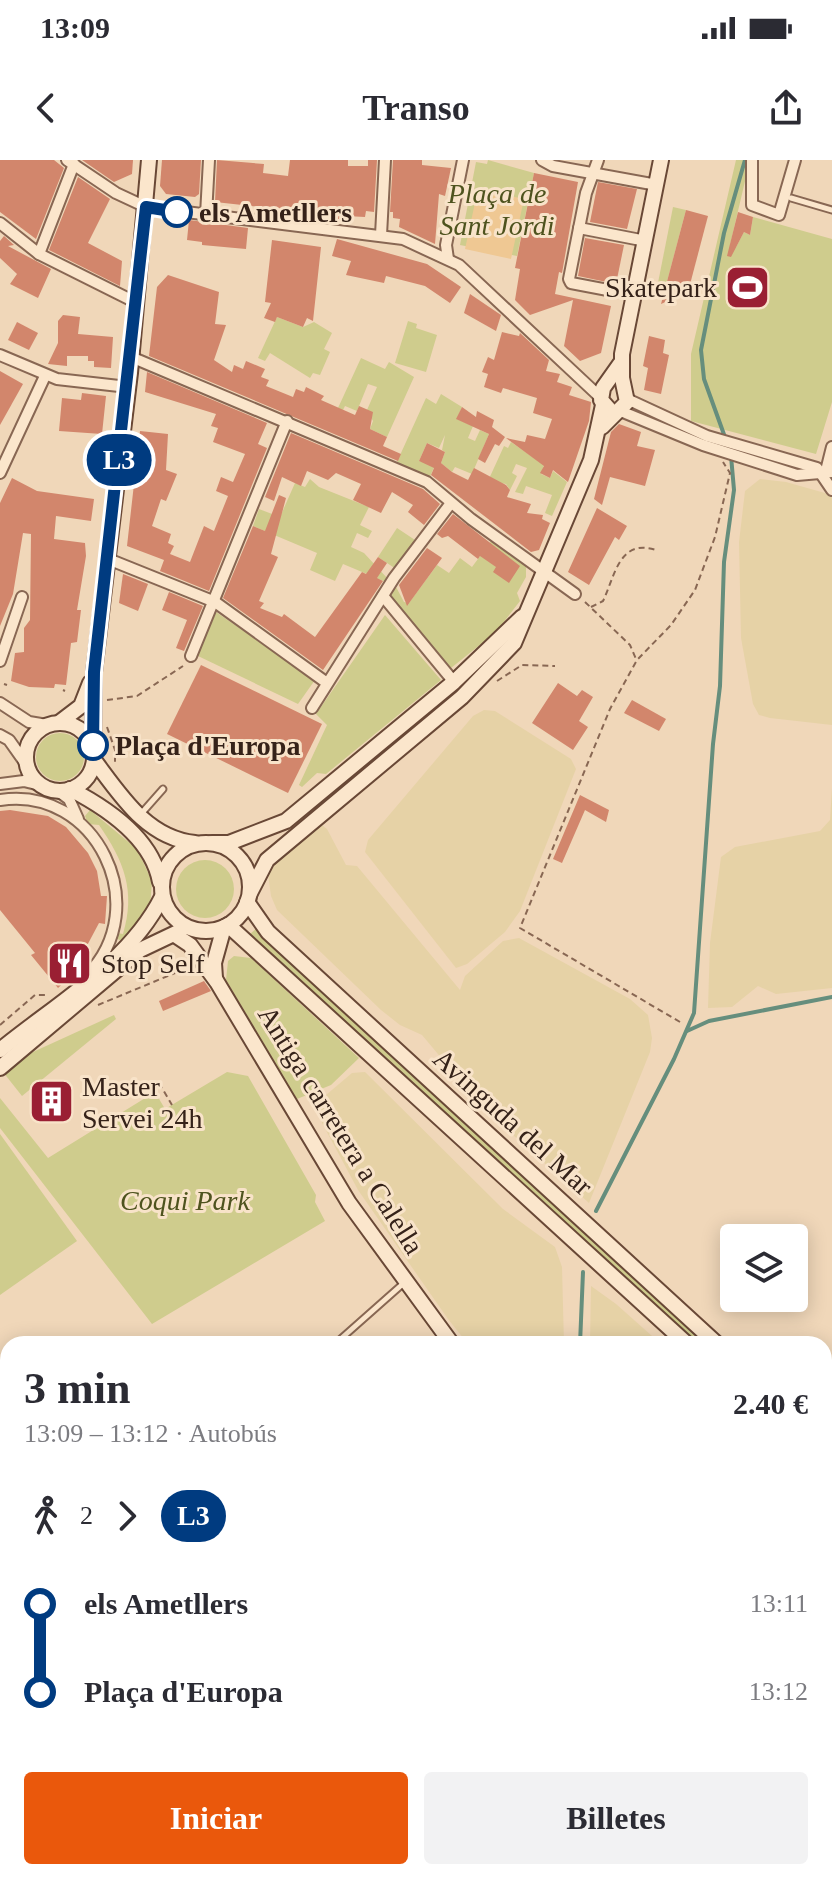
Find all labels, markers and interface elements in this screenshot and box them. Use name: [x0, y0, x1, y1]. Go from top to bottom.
text: 13:09: [40, 11, 110, 44]
icon: back: [24, 86, 68, 130]
icon: share: [764, 86, 808, 130]
text: Transo: [362, 88, 470, 128]
park label: Plaça de Sant Jordi: [440, 178, 554, 241]
marker: els Ametllers: [162, 197, 192, 227]
place label: els Ametllers: [199, 197, 352, 228]
sports icon: Skatepark: [724, 263, 772, 311]
place label: Skatepark: [605, 272, 717, 303]
line badge: L3: [83, 434, 155, 486]
text: L3: [103, 444, 135, 475]
marker: Plaça d'Europa: [78, 730, 108, 760]
place label: Plaça d'Europa: [115, 730, 300, 761]
restaurant icon: Stop Self: [46, 939, 94, 987]
place label: Stop Self: [101, 948, 205, 979]
street label: Antiga carretera a Calella: [252, 1000, 430, 1260]
street label: Avinguda del Mar: [427, 1042, 599, 1202]
place label: Master Servei 24h: [82, 1071, 203, 1134]
building icon: Master Servei 24h: [27, 1078, 75, 1126]
park label: Coqui Park: [120, 1185, 251, 1216]
map controls: [720, 1224, 808, 1312]
button: layers: [720, 1224, 808, 1312]
text: 3 min: [24, 1364, 130, 1413]
text: 2.40 €: [733, 1387, 808, 1420]
text: 13:09 – 13:12 · Autobús: [24, 1419, 277, 1448]
icon: walk: [24, 1494, 68, 1538]
icon: forward: [105, 1494, 149, 1538]
text: L3: [177, 1500, 210, 1531]
text: 2: [80, 1501, 93, 1530]
text: els Ametllers: [84, 1587, 248, 1620]
text: 13:11: [750, 1589, 808, 1618]
text: Plaça d'Europa: [84, 1675, 283, 1708]
text: 13:12: [749, 1677, 808, 1706]
button: Iniciar: [24, 1772, 408, 1864]
button: Billetes: [424, 1772, 808, 1864]

